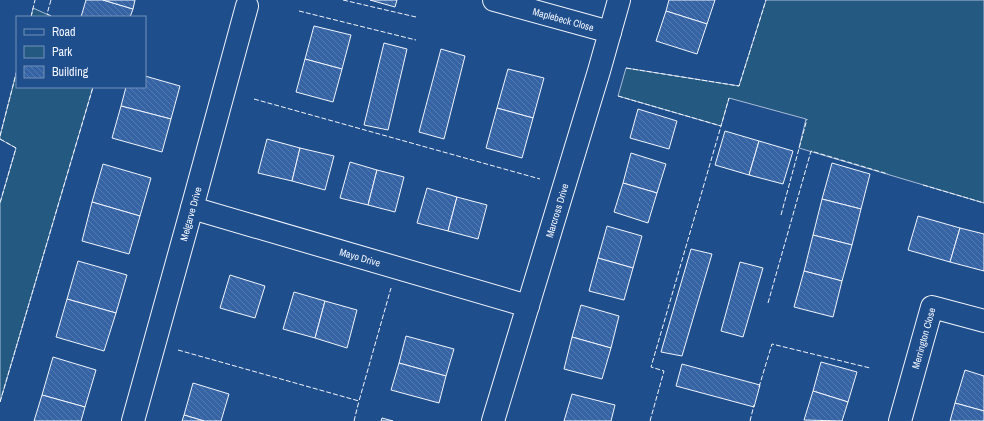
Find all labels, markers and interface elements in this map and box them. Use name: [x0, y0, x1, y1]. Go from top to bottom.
street label: Maplebeck Close: [531, 5, 596, 34]
legend: [16, 16, 146, 88]
text: Road: [52, 24, 76, 40]
text: Park: [52, 44, 72, 60]
text: Building: [52, 64, 89, 80]
street label: Marcross Drive: [543, 182, 572, 239]
street label: Melgarve Drive: [177, 185, 205, 242]
street label: Mayo Drive: [338, 245, 382, 270]
street label: Merrington Close: [909, 306, 939, 370]

